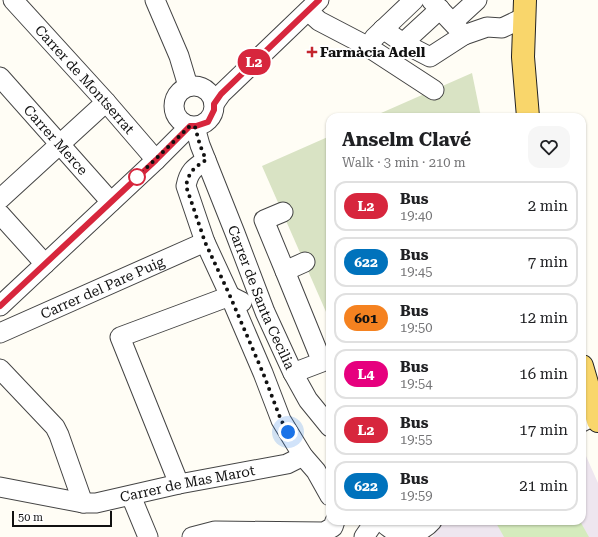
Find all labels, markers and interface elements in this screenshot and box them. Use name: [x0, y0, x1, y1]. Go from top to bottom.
street label: Carrer de Montserrat: [32, 22, 138, 137]
place label: Farmàcia Adell: [320, 44, 426, 60]
marker: Farmàcia Adell: [307, 47, 317, 57]
line badge: L2: [236, 49, 272, 75]
text: L2: [246, 54, 262, 70]
street label: Carrer Merce: [21, 102, 91, 178]
button: heart: [528, 126, 570, 168]
text: Anselm Clavé: [342, 128, 471, 151]
text: Walk · 3 min · 210 m: [342, 155, 466, 170]
unlabelled marker: [128, 168, 146, 186]
text: Bus: [400, 190, 428, 208]
text: 2 min: [528, 197, 568, 215]
text: L2: [358, 198, 374, 214]
text: 19:40: [400, 208, 432, 223]
street label: Carrer de Santa Cecilia: [225, 223, 298, 372]
text: Bus: [400, 246, 428, 264]
street label: Carrer del Pare Puig: [38, 253, 167, 322]
text: 7 min: [528, 253, 568, 271]
text: 622: [354, 254, 378, 270]
text: 19:45: [400, 264, 432, 279]
text: Bus: [400, 302, 428, 320]
text: 12 min: [519, 309, 568, 327]
text: 601: [354, 310, 378, 326]
text: 19:50: [400, 320, 432, 335]
text: Bus: [400, 358, 428, 376]
text: 16 min: [519, 365, 568, 383]
text: L4: [358, 366, 374, 382]
text: 19:54: [400, 376, 432, 391]
text: Bus: [400, 414, 428, 432]
text: 17 min: [519, 421, 568, 439]
your location: [278, 422, 298, 442]
text: L2: [358, 422, 374, 438]
text: 19:55: [400, 432, 432, 447]
street label: Carrer de Mas Marot: [118, 462, 256, 505]
text: Bus: [400, 470, 428, 488]
text: 21 min: [519, 477, 568, 495]
text: 622: [354, 478, 378, 494]
text: 19:59: [400, 488, 432, 503]
scale bar: [12, 509, 112, 528]
text: 50 m: [18, 511, 43, 524]

